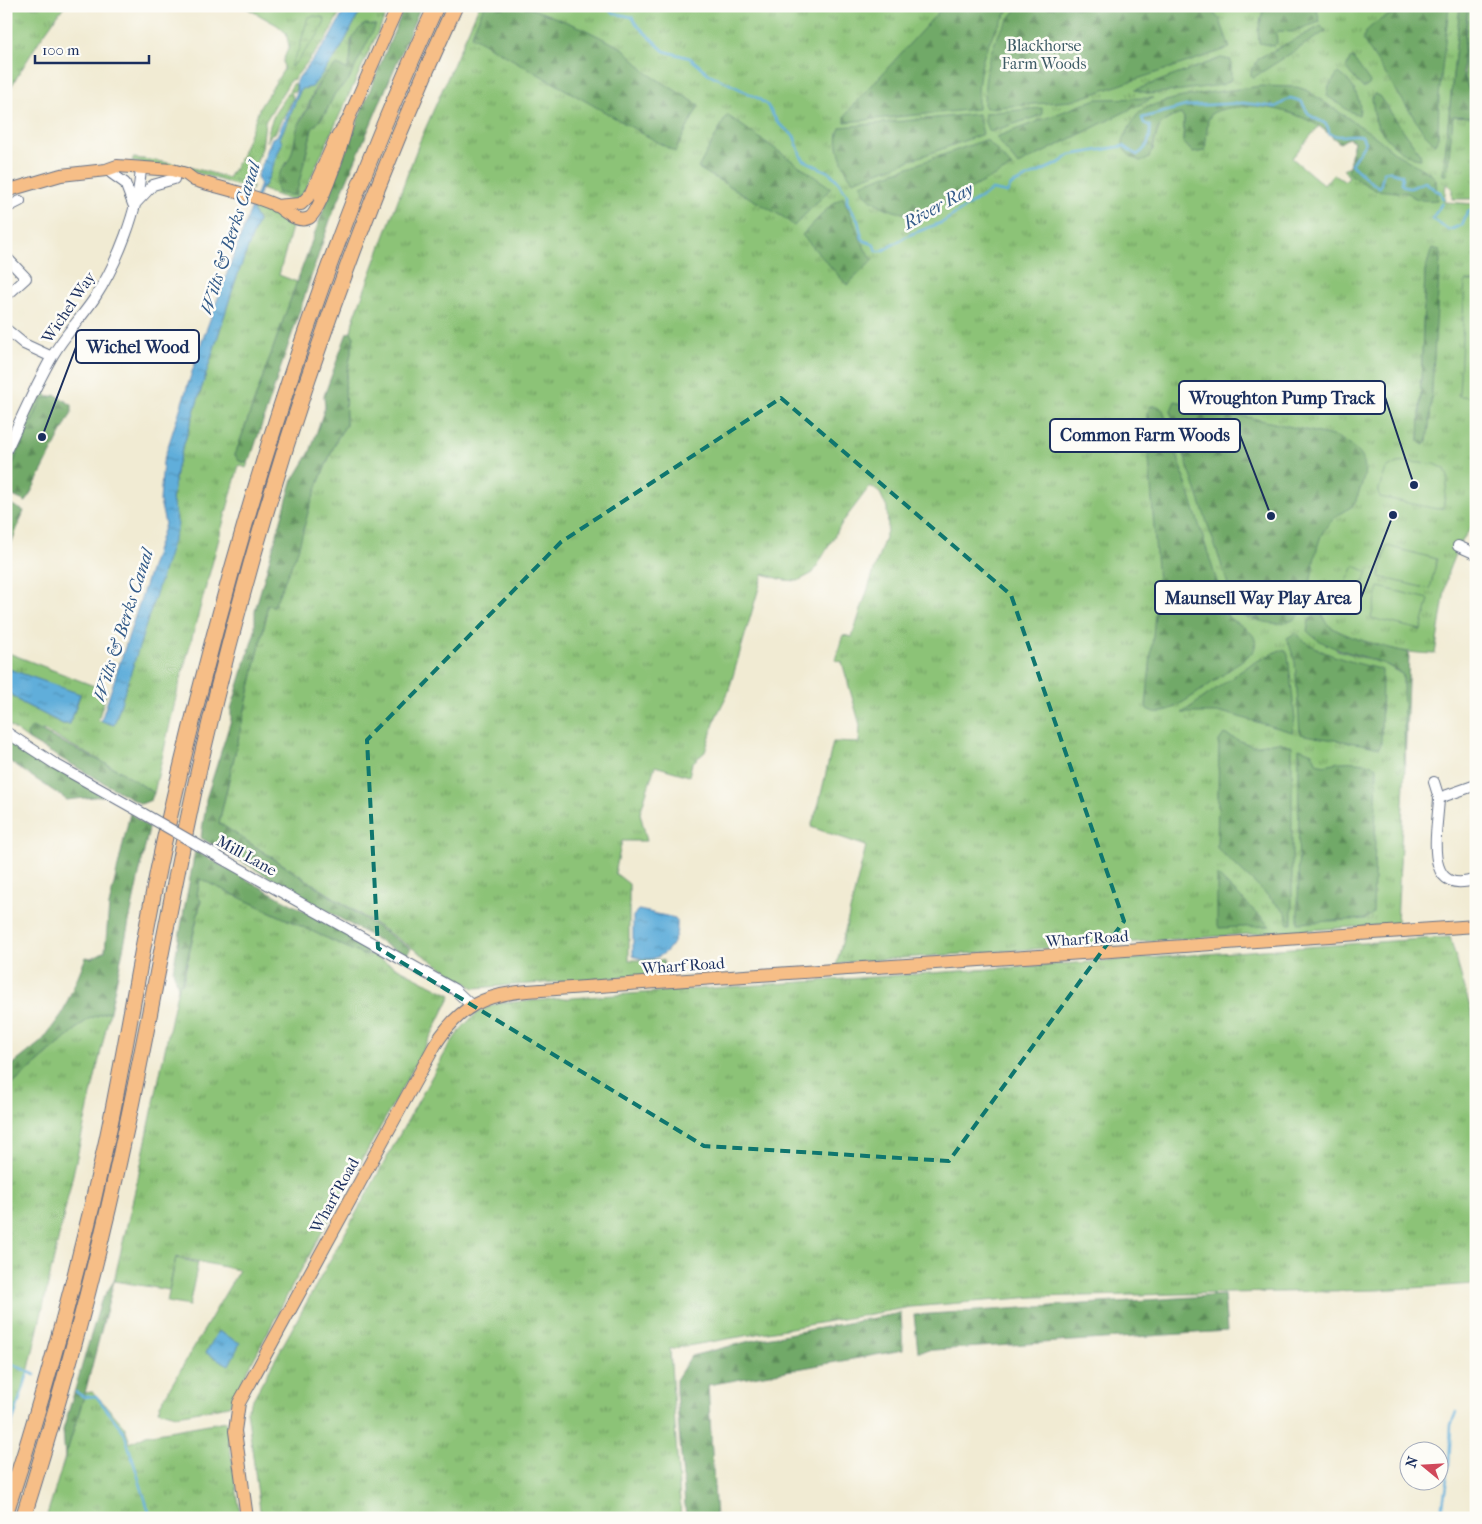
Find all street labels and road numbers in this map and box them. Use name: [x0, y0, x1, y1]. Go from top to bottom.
street label: Wichel Way: [37, 268, 100, 347]
street label: Mill Lane: [213, 831, 280, 880]
street label: Wharf Road: [1044, 926, 1129, 951]
street label: Wharf Road: [640, 953, 725, 978]
street label: Wharf Road: [305, 1154, 363, 1237]

